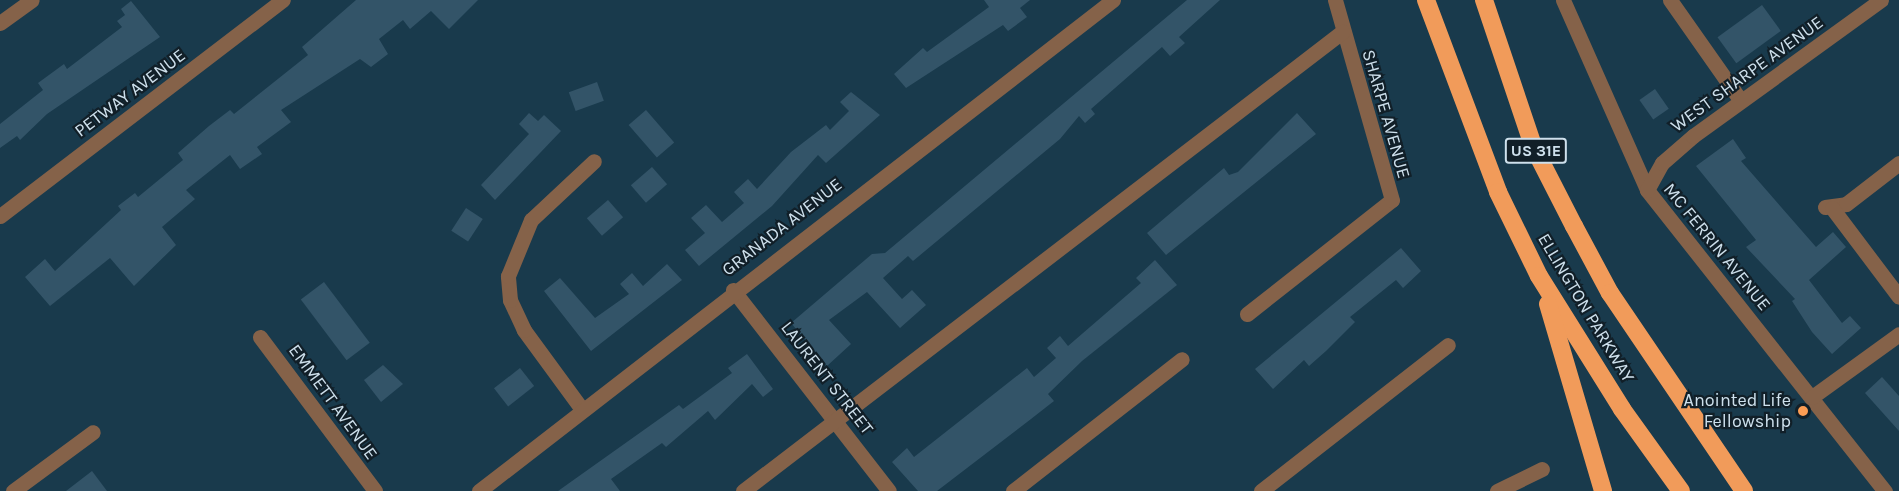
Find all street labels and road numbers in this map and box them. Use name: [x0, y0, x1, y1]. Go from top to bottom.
street label: WEST SHARPE AVENUE: [1667, 11, 1827, 137]
street label: PETWAY AVENUE: [70, 44, 190, 142]
street label: SHARPE AVENUE: [1357, 47, 1415, 181]
road number: US 31E: [1504, 138, 1568, 164]
street label: GRANADA AVENUE: [718, 173, 846, 281]
street label: MC FERRIN AVENUE: [1659, 179, 1775, 315]
street label: ELLINGTON PARKWAY: [1533, 230, 1639, 386]
street label: LAURENT STREET: [776, 317, 878, 439]
street label: EMMETT AVENUE: [284, 340, 382, 464]

